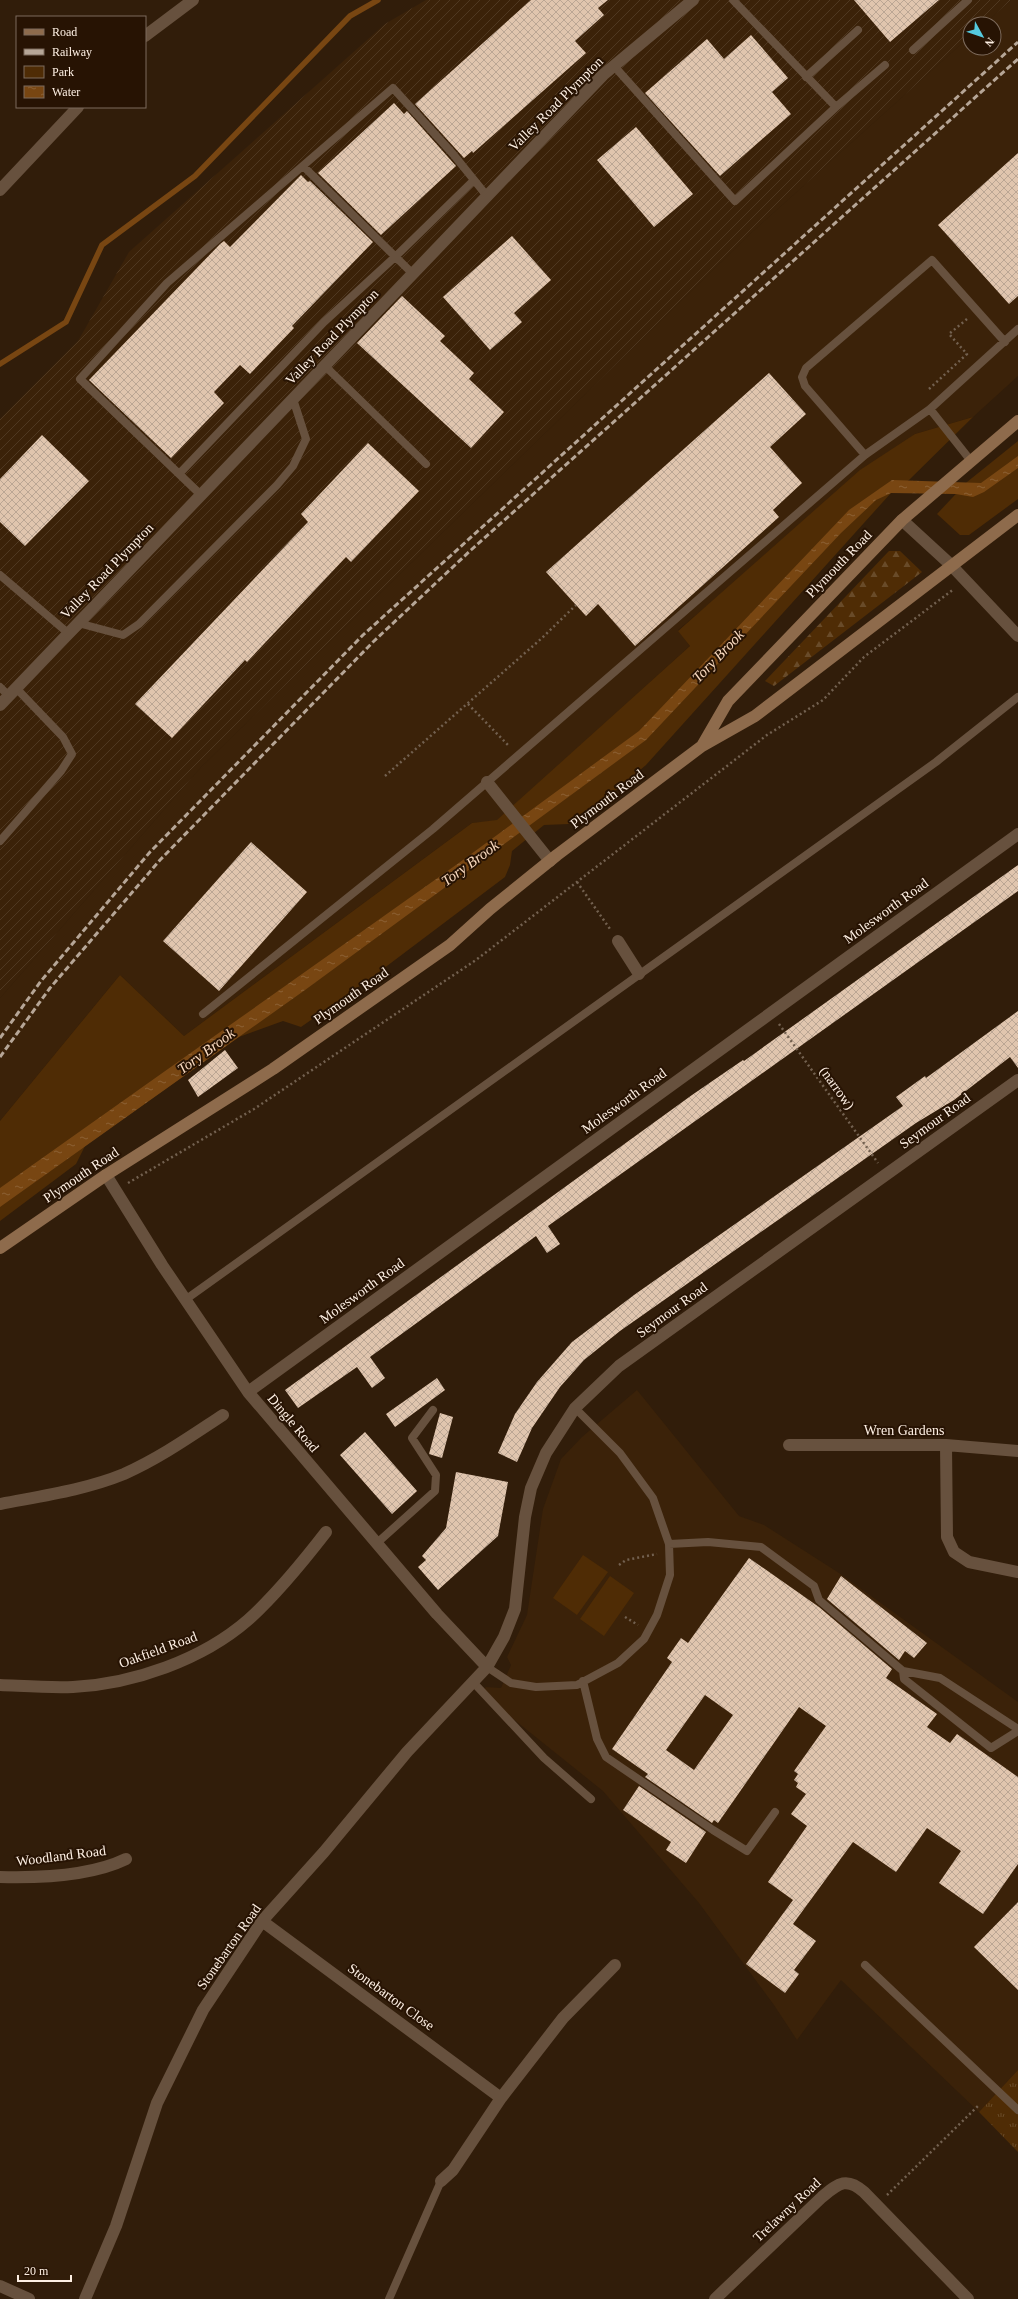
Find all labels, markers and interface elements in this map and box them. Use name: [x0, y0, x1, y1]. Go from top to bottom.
legend: [16, 16, 146, 108]
north arrow: [962, 16, 1002, 56]
text: Road: [52, 25, 77, 39]
text: N: [982, 36, 997, 49]
text: Railway: [52, 45, 92, 59]
street label: Valley Road Plympton: [506, 54, 606, 154]
text: Park: [52, 65, 74, 79]
text: Water: [52, 85, 80, 99]
street label: Valley Road Plympton: [283, 286, 381, 388]
street label: Valley Road Plympton: [58, 520, 156, 622]
street label: Plymouth Road: [803, 527, 875, 601]
water label: Tory Brook: [689, 626, 747, 686]
street label: Plymouth Road: [568, 767, 646, 831]
water label: Tory Brook: [438, 837, 502, 889]
street label: Molesworth Road: [841, 875, 931, 947]
street label: Plymouth Road: [311, 965, 391, 1027]
water label: Tory Brook: [174, 1025, 238, 1077]
street label: (narrow): [816, 1064, 858, 1113]
street label: Molesworth Road: [579, 1065, 669, 1137]
street label: Seymour Road: [897, 1090, 973, 1152]
street label: Plymouth Road: [41, 1144, 121, 1206]
street label: Molesworth Road: [317, 1255, 407, 1327]
street label: Seymour Road: [634, 1279, 710, 1341]
street label: Dingle Road: [264, 1391, 322, 1455]
street label: Wren Gardens: [864, 1423, 944, 1438]
street label: Oakfield Road: [117, 1629, 199, 1671]
street label: Woodland Road: [15, 1843, 107, 1869]
street label: Stonebarton Road: [194, 1901, 264, 1993]
street label: Stonebarton Close: [345, 1961, 437, 2033]
street label: Trelawny Road: [750, 2175, 824, 2245]
scale bar: [18, 2257, 71, 2283]
text: 20 m: [24, 2264, 49, 2278]

